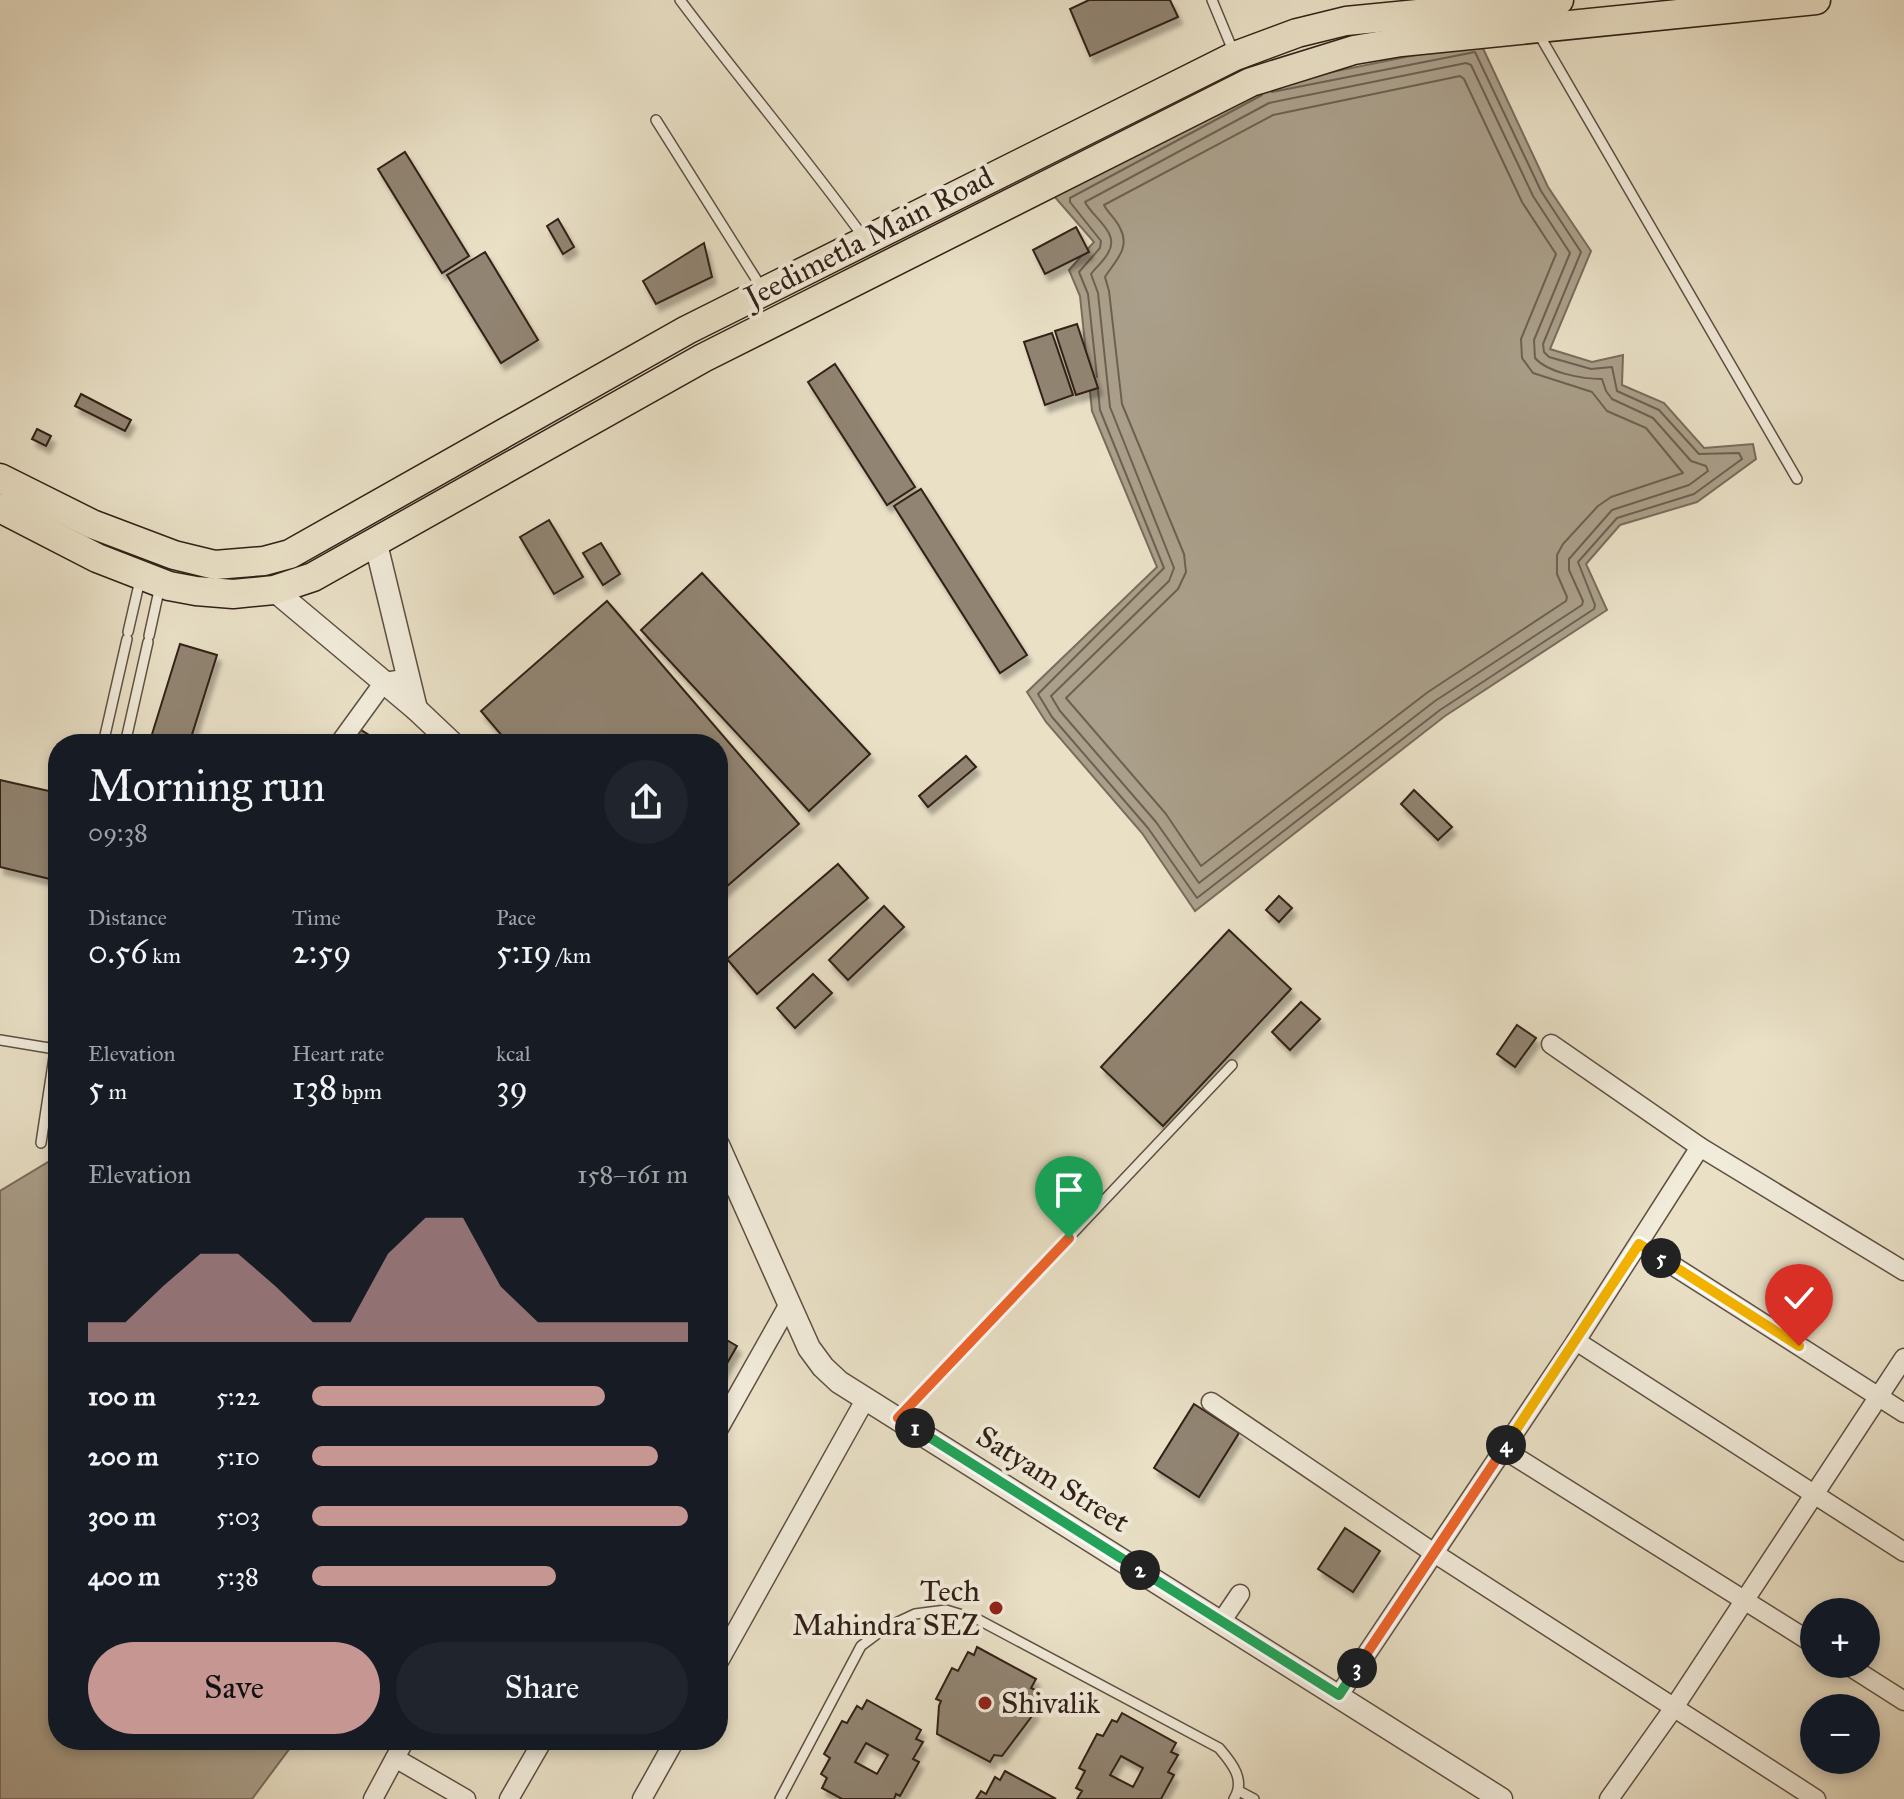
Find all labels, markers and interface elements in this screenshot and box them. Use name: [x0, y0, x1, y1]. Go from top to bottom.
street label: Jeedimetla Main Road: [736, 159, 999, 317]
text: Morning run: [88, 759, 325, 813]
button: share: [604, 760, 688, 844]
text: 09:38: [88, 816, 148, 848]
text: Distance: [88, 904, 167, 931]
text: Time: [292, 904, 341, 931]
text: Pace: [496, 904, 536, 931]
text: 0.56: [88, 931, 148, 972]
text: 2:59: [292, 931, 351, 972]
text: 5:19: [496, 931, 552, 972]
text: km: [148, 942, 181, 969]
text: /km: [552, 942, 591, 969]
text: Elevation: [88, 1040, 175, 1067]
text: Heart rate: [292, 1040, 385, 1067]
text: kcal: [496, 1040, 531, 1067]
text: 5: [88, 1067, 104, 1108]
text: 138: [292, 1067, 337, 1108]
text: 39: [496, 1067, 528, 1108]
text: m: [104, 1078, 127, 1105]
text: bpm: [337, 1078, 382, 1105]
pin: [1035, 1156, 1103, 1238]
text: Elevation: [88, 1158, 191, 1190]
text: 158–161 m: [577, 1158, 688, 1190]
icon: arrive: [1047, 1168, 1091, 1212]
pin: 5: [1641, 1238, 1681, 1278]
text: 5: [1656, 1244, 1666, 1271]
pin: [1765, 1264, 1833, 1346]
icon: check: [1777, 1276, 1821, 1320]
text: 100 m: [88, 1380, 156, 1412]
text: 5:22: [216, 1380, 260, 1412]
pin: 1: [895, 1408, 935, 1448]
text: 1: [911, 1414, 919, 1441]
street label: Satyam Street: [970, 1418, 1136, 1540]
pin: 4: [1486, 1425, 1526, 1465]
text: 4: [1500, 1431, 1512, 1458]
text: 200 m: [88, 1440, 159, 1472]
text: 5:10: [216, 1440, 260, 1472]
text: 300 m: [88, 1500, 156, 1532]
text: 5:03: [216, 1500, 260, 1532]
pin: 2: [1120, 1550, 1160, 1590]
text: 2: [1135, 1556, 1145, 1583]
text: 400 m: [88, 1560, 160, 1592]
text: 5:38: [216, 1560, 259, 1592]
place label: Tech Mahindra SEZ: [792, 1573, 980, 1643]
map controls: [1800, 1598, 1880, 1774]
button: +: [1800, 1598, 1880, 1678]
marker: Tech Mahindra SEZ: [987, 1599, 1005, 1617]
button: Save: [88, 1642, 380, 1734]
button: Share: [396, 1642, 688, 1734]
pin: 3: [1337, 1648, 1377, 1688]
text: 3: [1353, 1654, 1361, 1681]
place label: Shivalik: [1001, 1685, 1100, 1721]
marker: Shivalik: [976, 1694, 994, 1712]
button: −: [1800, 1694, 1880, 1774]

